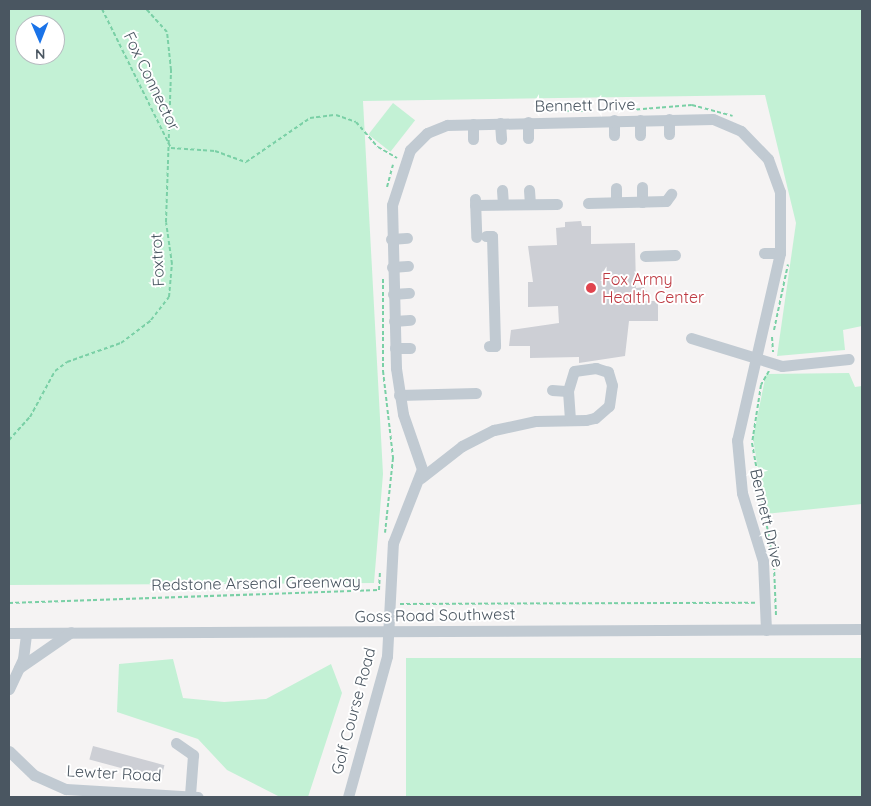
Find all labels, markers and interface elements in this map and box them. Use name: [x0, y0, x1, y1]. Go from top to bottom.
north arrow: [15, 15, 65, 65]
street label: Fox Connector: [120, 28, 184, 134]
text: N: [35, 45, 46, 63]
street label: Bennett Drive: [534, 95, 636, 115]
street label: Foxtrot: [146, 233, 168, 287]
place label: Fox Army Health Center: [602, 269, 704, 307]
marker: Fox Army Health Center: [584, 281, 598, 295]
street label: Bennett Drive: [746, 467, 788, 569]
street label: Redstone Arsenal Greenway: [151, 572, 361, 594]
street label: Goss Road Southwest: [355, 604, 515, 626]
street label: Golf Course Road: [327, 645, 379, 777]
street label: Lewter Road: [66, 761, 162, 785]

